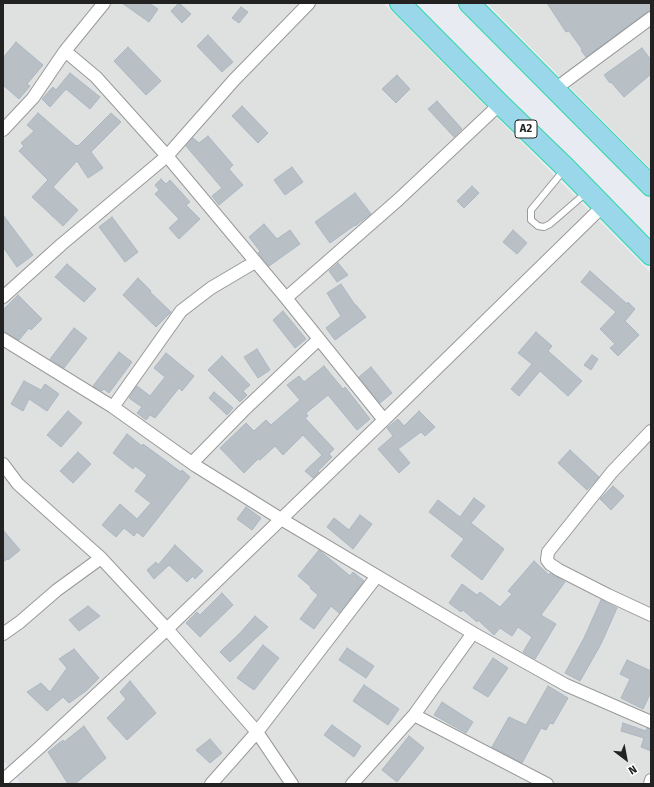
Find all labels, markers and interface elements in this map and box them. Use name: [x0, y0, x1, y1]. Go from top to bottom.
road number: A2: [515, 120, 537, 138]
north arrow: [606, 739, 646, 779]
text: N: [626, 762, 639, 777]

